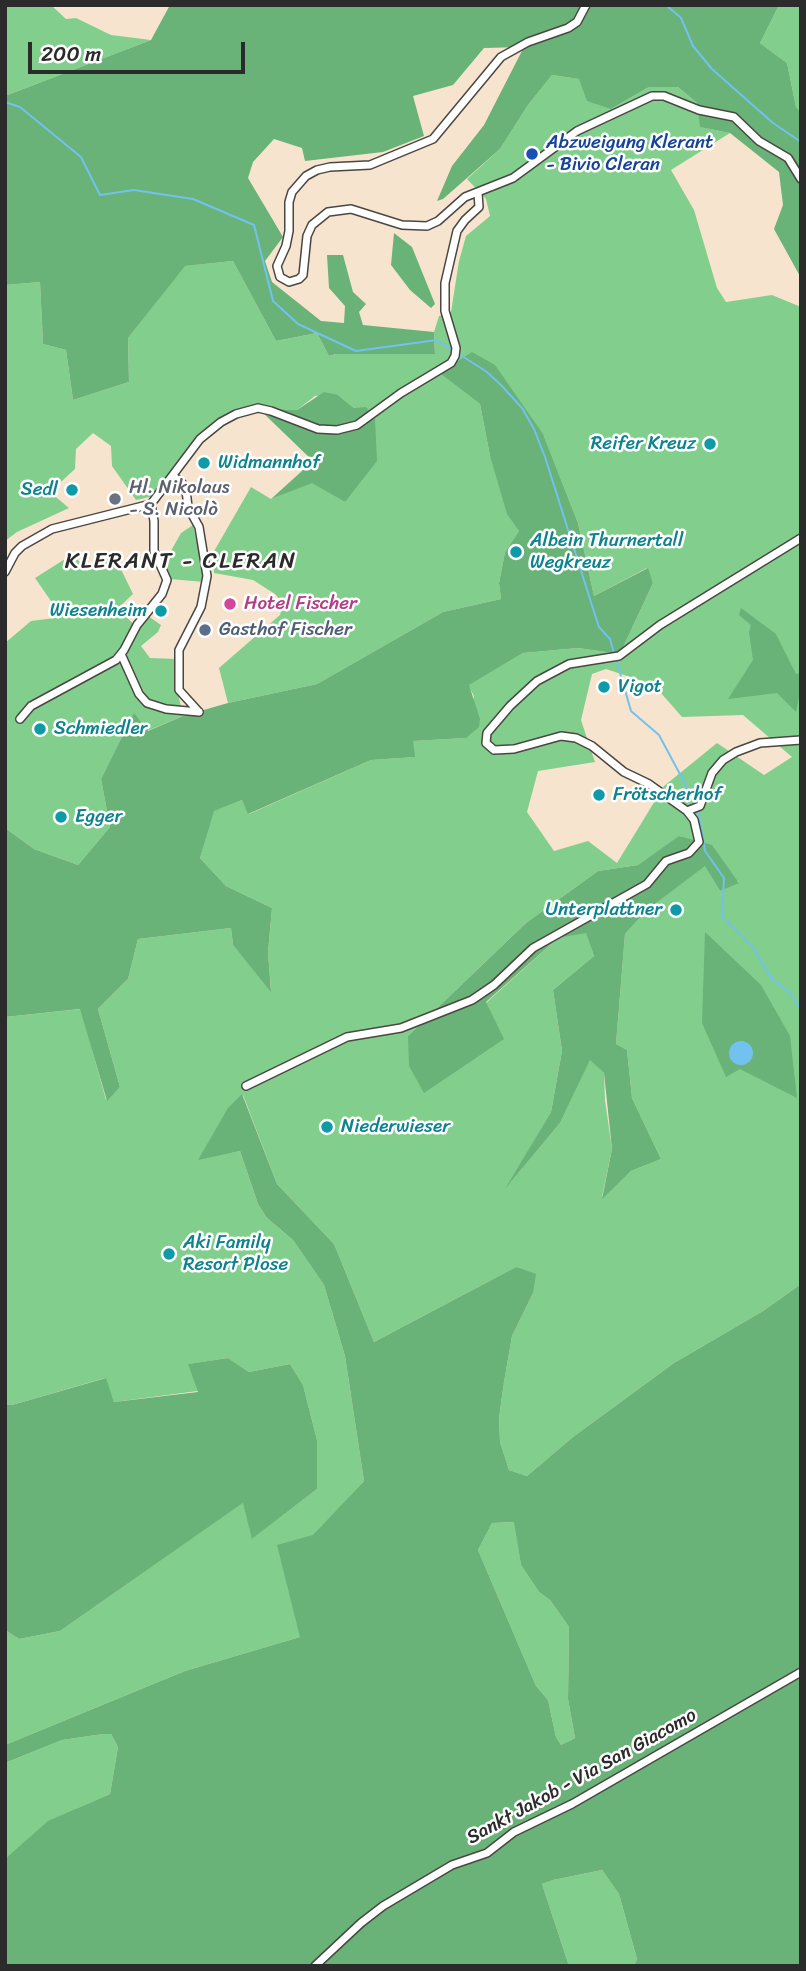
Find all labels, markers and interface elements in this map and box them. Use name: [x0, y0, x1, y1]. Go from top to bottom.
scale bar: [32, 28, 248, 72]
text: 200 m: [41, 35, 101, 73]
place label: Abzweigung Klerant - Bivio Cleran: [546, 132, 713, 176]
marker: Abzweigung Klerant - Bivio Cleran: [524, 146, 540, 162]
place label: Reifer Kreuz: [591, 433, 696, 455]
marker: Reifer Kreuz: [702, 436, 718, 452]
place label: Widmannhof: [218, 452, 320, 474]
marker: Widmannhof: [196, 455, 212, 471]
place label: Hl. Nikolaus - S. Nicolò: [129, 477, 230, 521]
place label: Sedl: [21, 479, 58, 501]
marker: Sedl: [64, 482, 80, 498]
marker: Hl. Nikolaus - S. Nicolò: [107, 491, 123, 507]
place label: Albein Thurnertall Wegkreuz: [530, 530, 683, 574]
marker: Albein Thurnertall Wegkreuz: [508, 544, 524, 560]
district label: KLERANT - CLERAN: [67, 548, 295, 576]
place label: Hotel Fischer: [244, 593, 357, 615]
marker: Hotel Fischer: [222, 596, 238, 612]
place label: Wiesenheim: [50, 600, 147, 622]
marker: Wiesenheim: [153, 603, 169, 619]
place label: Gasthof Fischer: [219, 619, 352, 641]
marker: Gasthof Fischer: [197, 622, 213, 638]
place label: Vigot: [618, 676, 662, 698]
marker: Vigot: [596, 679, 612, 695]
place label: Schmiedler: [54, 718, 147, 740]
marker: Schmiedler: [32, 721, 48, 737]
place label: Frötscherhof: [613, 784, 722, 806]
marker: Frötscherhof: [591, 787, 607, 803]
place label: Egger: [75, 806, 122, 828]
marker: Egger: [53, 809, 69, 825]
place label: Unterplattner: [545, 899, 662, 921]
marker: Unterplattner: [668, 902, 684, 918]
place label: Niederwieser: [341, 1116, 450, 1138]
marker: Niederwieser: [319, 1119, 335, 1135]
place label: Aki Family Resort Plose: [183, 1232, 288, 1276]
marker: Aki Family Resort Plose: [161, 1246, 177, 1262]
street label: Sankt Jakob - Via San Giacomo: [463, 1704, 701, 1850]

